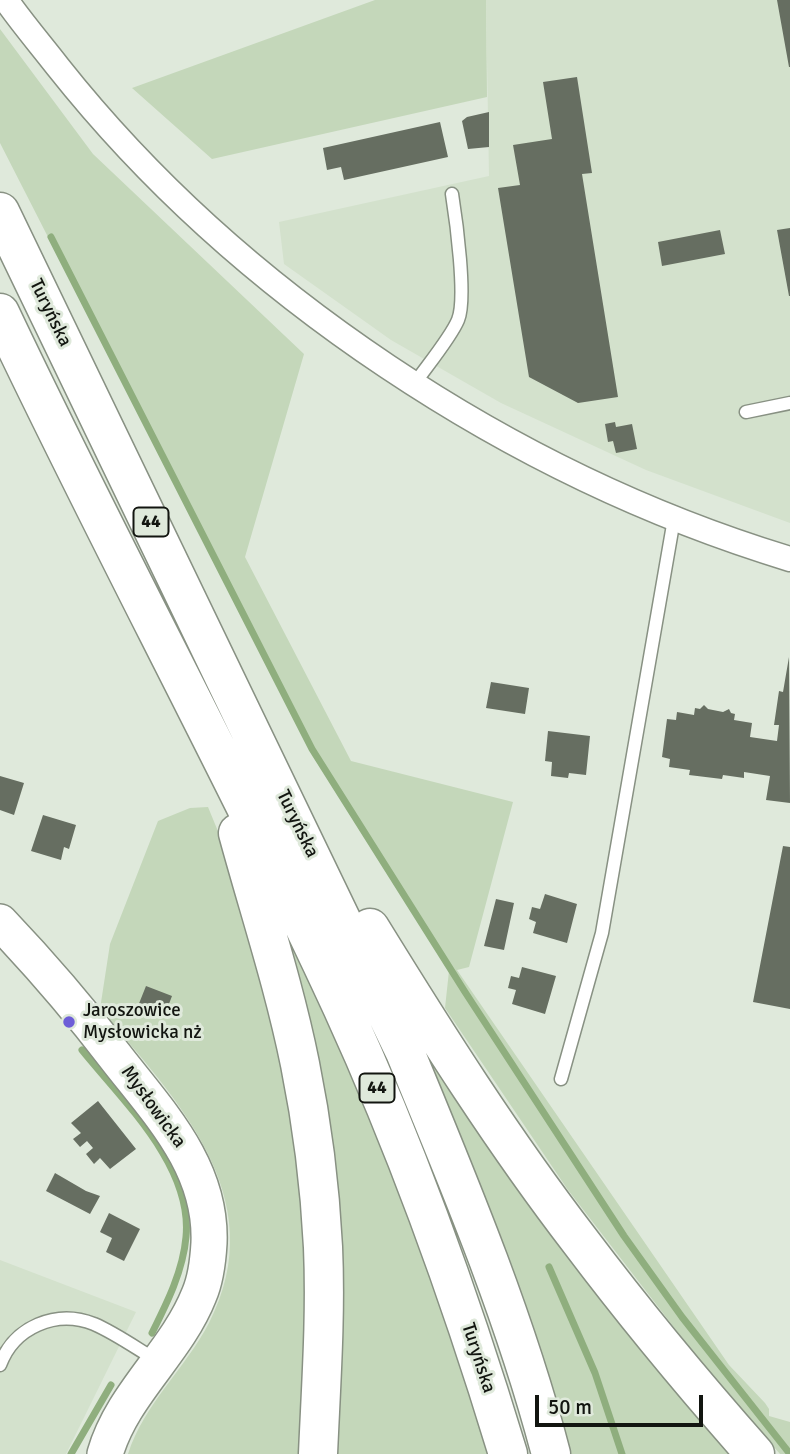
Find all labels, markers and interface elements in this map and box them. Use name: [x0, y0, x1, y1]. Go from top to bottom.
street label: Turyńska: [24, 275, 76, 351]
road number: 44: [134, 508, 168, 536]
street label: Turyńska: [271, 786, 323, 862]
place label: Jaroszowice Mysłowicka nż: [83, 1000, 202, 1044]
marker: Jaroszowice Mysłowicka nż: [61, 1014, 77, 1030]
street label: Mysłowicka: [116, 1062, 190, 1152]
road number: 44: [360, 1073, 394, 1102]
street label: Turyńska: [456, 1320, 500, 1396]
scale bar: [538, 1380, 706, 1424]
text: 50 m: [548, 1394, 592, 1420]

